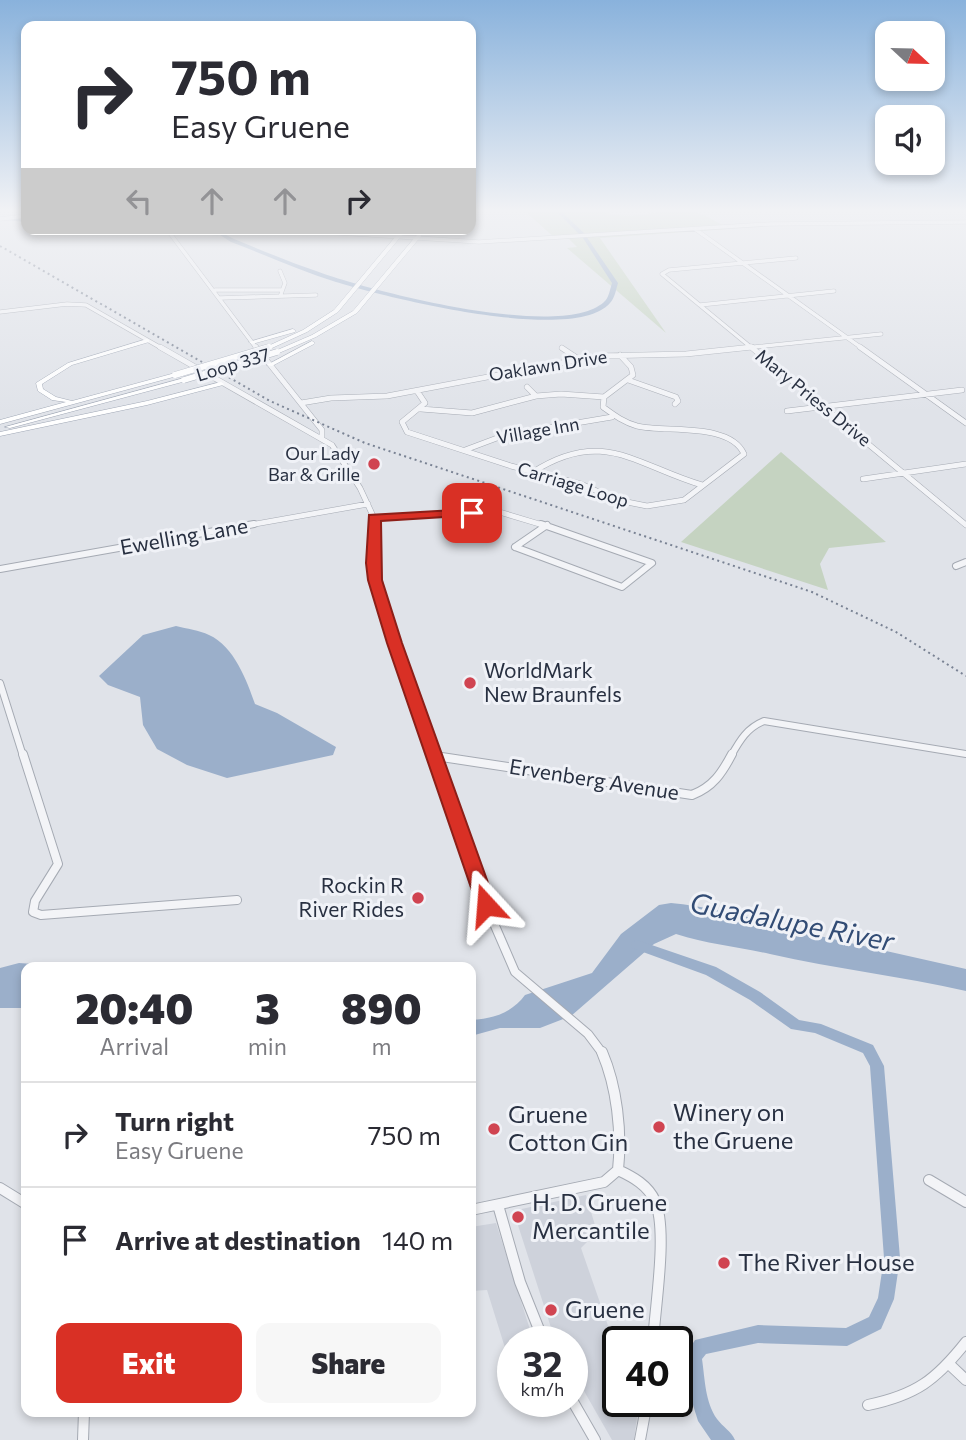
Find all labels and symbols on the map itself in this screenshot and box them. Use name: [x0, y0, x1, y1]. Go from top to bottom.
north arrow: [875, 21, 945, 91]
street label: Loop 337: [193, 342, 272, 386]
street label: Mary Priess Drive: [751, 344, 876, 451]
street label: Oaklawn Drive: [487, 345, 608, 385]
street label: Village Inn: [495, 412, 581, 448]
place label: Our Lady Bar & Grille: [268, 442, 360, 485]
marker: Our Lady Bar & Grille: [366, 456, 382, 472]
street label: Carriage Loop: [515, 457, 632, 511]
pin: [442, 483, 502, 543]
street label: Ewelling Lane: [118, 512, 250, 559]
place label: WorldMark New Braunfels: [484, 657, 622, 706]
marker: WorldMark New Braunfels: [462, 675, 478, 691]
street label: Ervenberg Avenue: [508, 753, 681, 804]
position arrow: [449, 868, 523, 942]
place label: Rockin R River Rides: [298, 872, 404, 921]
water label: Guadalupe River: [687, 885, 898, 958]
marker: Rockin R River Rides: [410, 890, 426, 906]
place label: Winery on the Gruene: [673, 1097, 794, 1154]
place label: Gruene Cotton Gin: [508, 1099, 628, 1156]
marker: Winery on the Gruene: [651, 1119, 667, 1135]
marker: Gruene Cotton Gin: [486, 1121, 502, 1137]
place label: H. D. Gruene Mercantile: [532, 1187, 667, 1244]
marker: H. D. Gruene Mercantile: [510, 1209, 526, 1225]
place label: The River House: [738, 1247, 915, 1276]
marker: The River House: [716, 1255, 732, 1271]
place label: Gruene: [565, 1294, 645, 1323]
marker: Gruene: [543, 1302, 559, 1318]
speed limit sign: 40: [602, 1326, 693, 1417]

